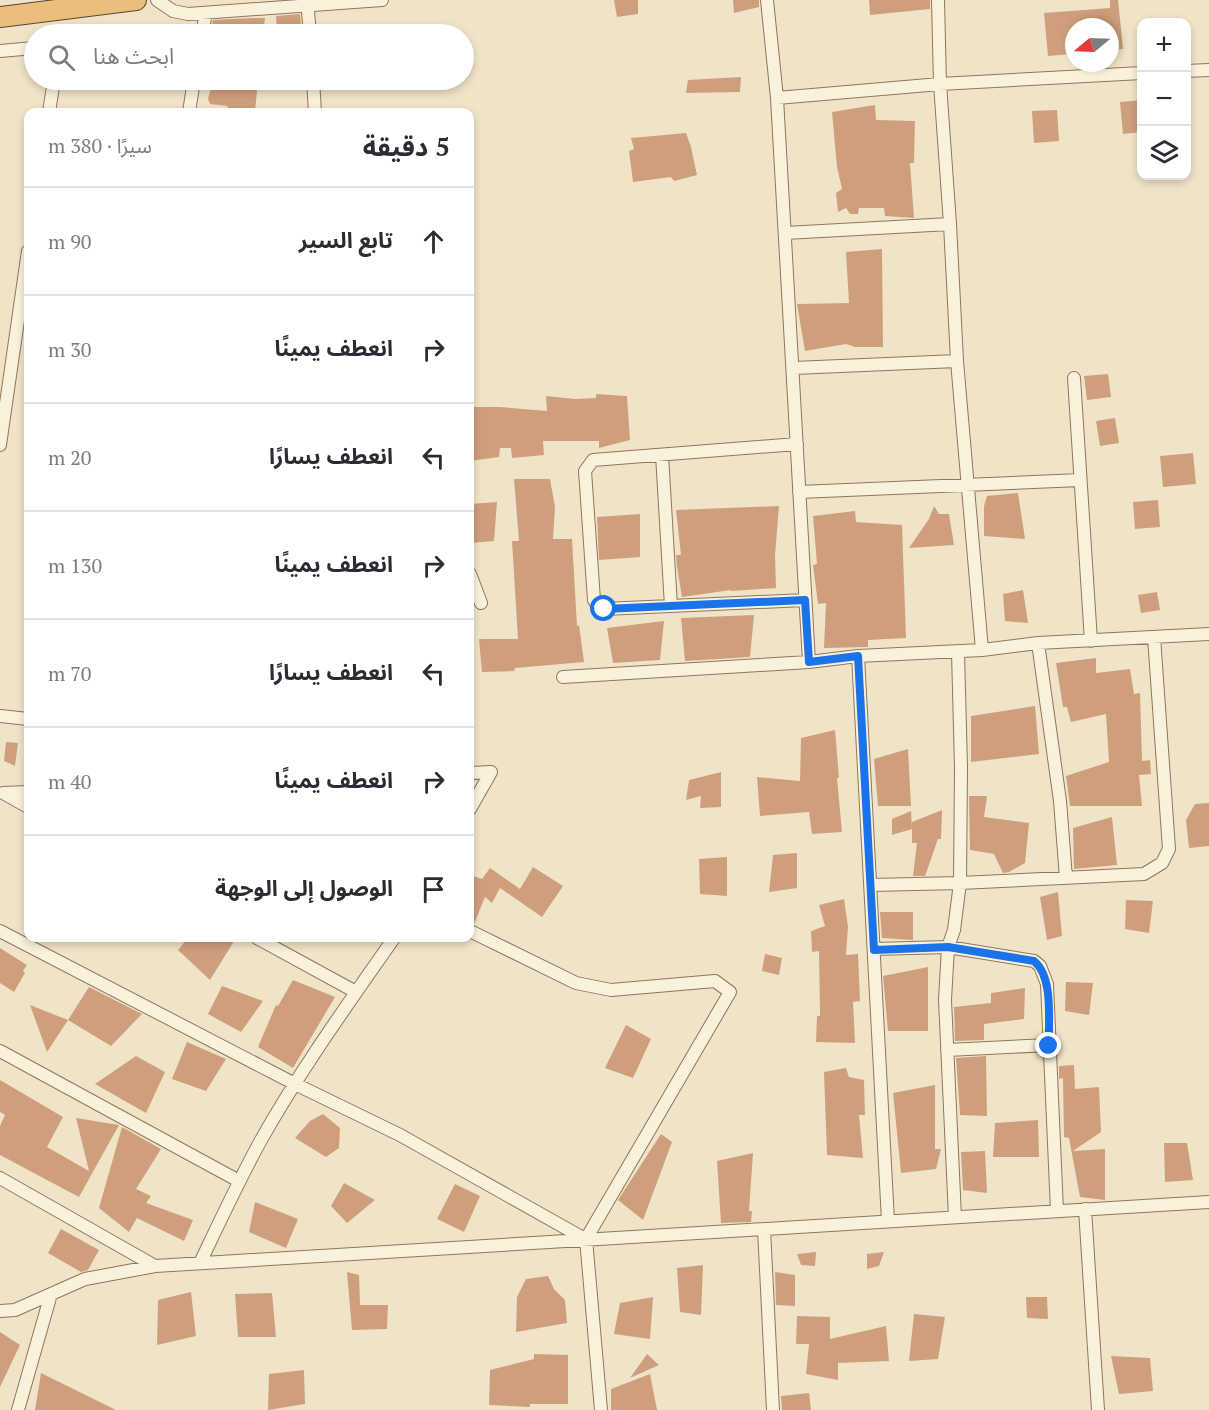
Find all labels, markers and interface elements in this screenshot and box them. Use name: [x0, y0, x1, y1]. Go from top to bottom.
north arrow: [1065, 18, 1119, 72]
map controls: [1137, 18, 1191, 180]
button: +: [1137, 18, 1191, 72]
search box: [24, 24, 474, 90]
icon: search: [45, 41, 78, 74]
text: ابحث هنا: [93, 41, 174, 70]
button: −: [1137, 72, 1191, 126]
button: layers: [1137, 126, 1191, 180]
text: 5 دقيقة: [363, 129, 450, 163]
text: سيرًا · 380 m: [48, 132, 152, 159]
text: تابع السير: [299, 225, 393, 254]
icon: ahead: [417, 225, 450, 258]
text: 90 m: [48, 228, 91, 255]
text: انعطف يمينًا: [275, 333, 393, 362]
icon: right: [417, 333, 450, 366]
text: 30 m: [48, 336, 91, 363]
text: انعطف يسارًا: [269, 441, 393, 470]
icon: left: [417, 441, 450, 474]
text: 20 m: [48, 444, 91, 471]
text: انعطف يمينًا: [275, 549, 393, 578]
icon: right: [417, 549, 450, 582]
text: 130 m: [48, 552, 102, 579]
route start: [590, 595, 616, 621]
text: انعطف يسارًا: [269, 657, 393, 686]
icon: left: [417, 657, 450, 690]
text: 70 m: [48, 660, 91, 687]
text: انعطف يمينًا: [275, 765, 393, 794]
icon: right: [417, 765, 450, 798]
text: 40 m: [48, 768, 91, 795]
text: الوصول إلى الوجهة: [215, 873, 393, 902]
icon: arrive: [417, 873, 450, 906]
route end: [1035, 1032, 1061, 1058]

